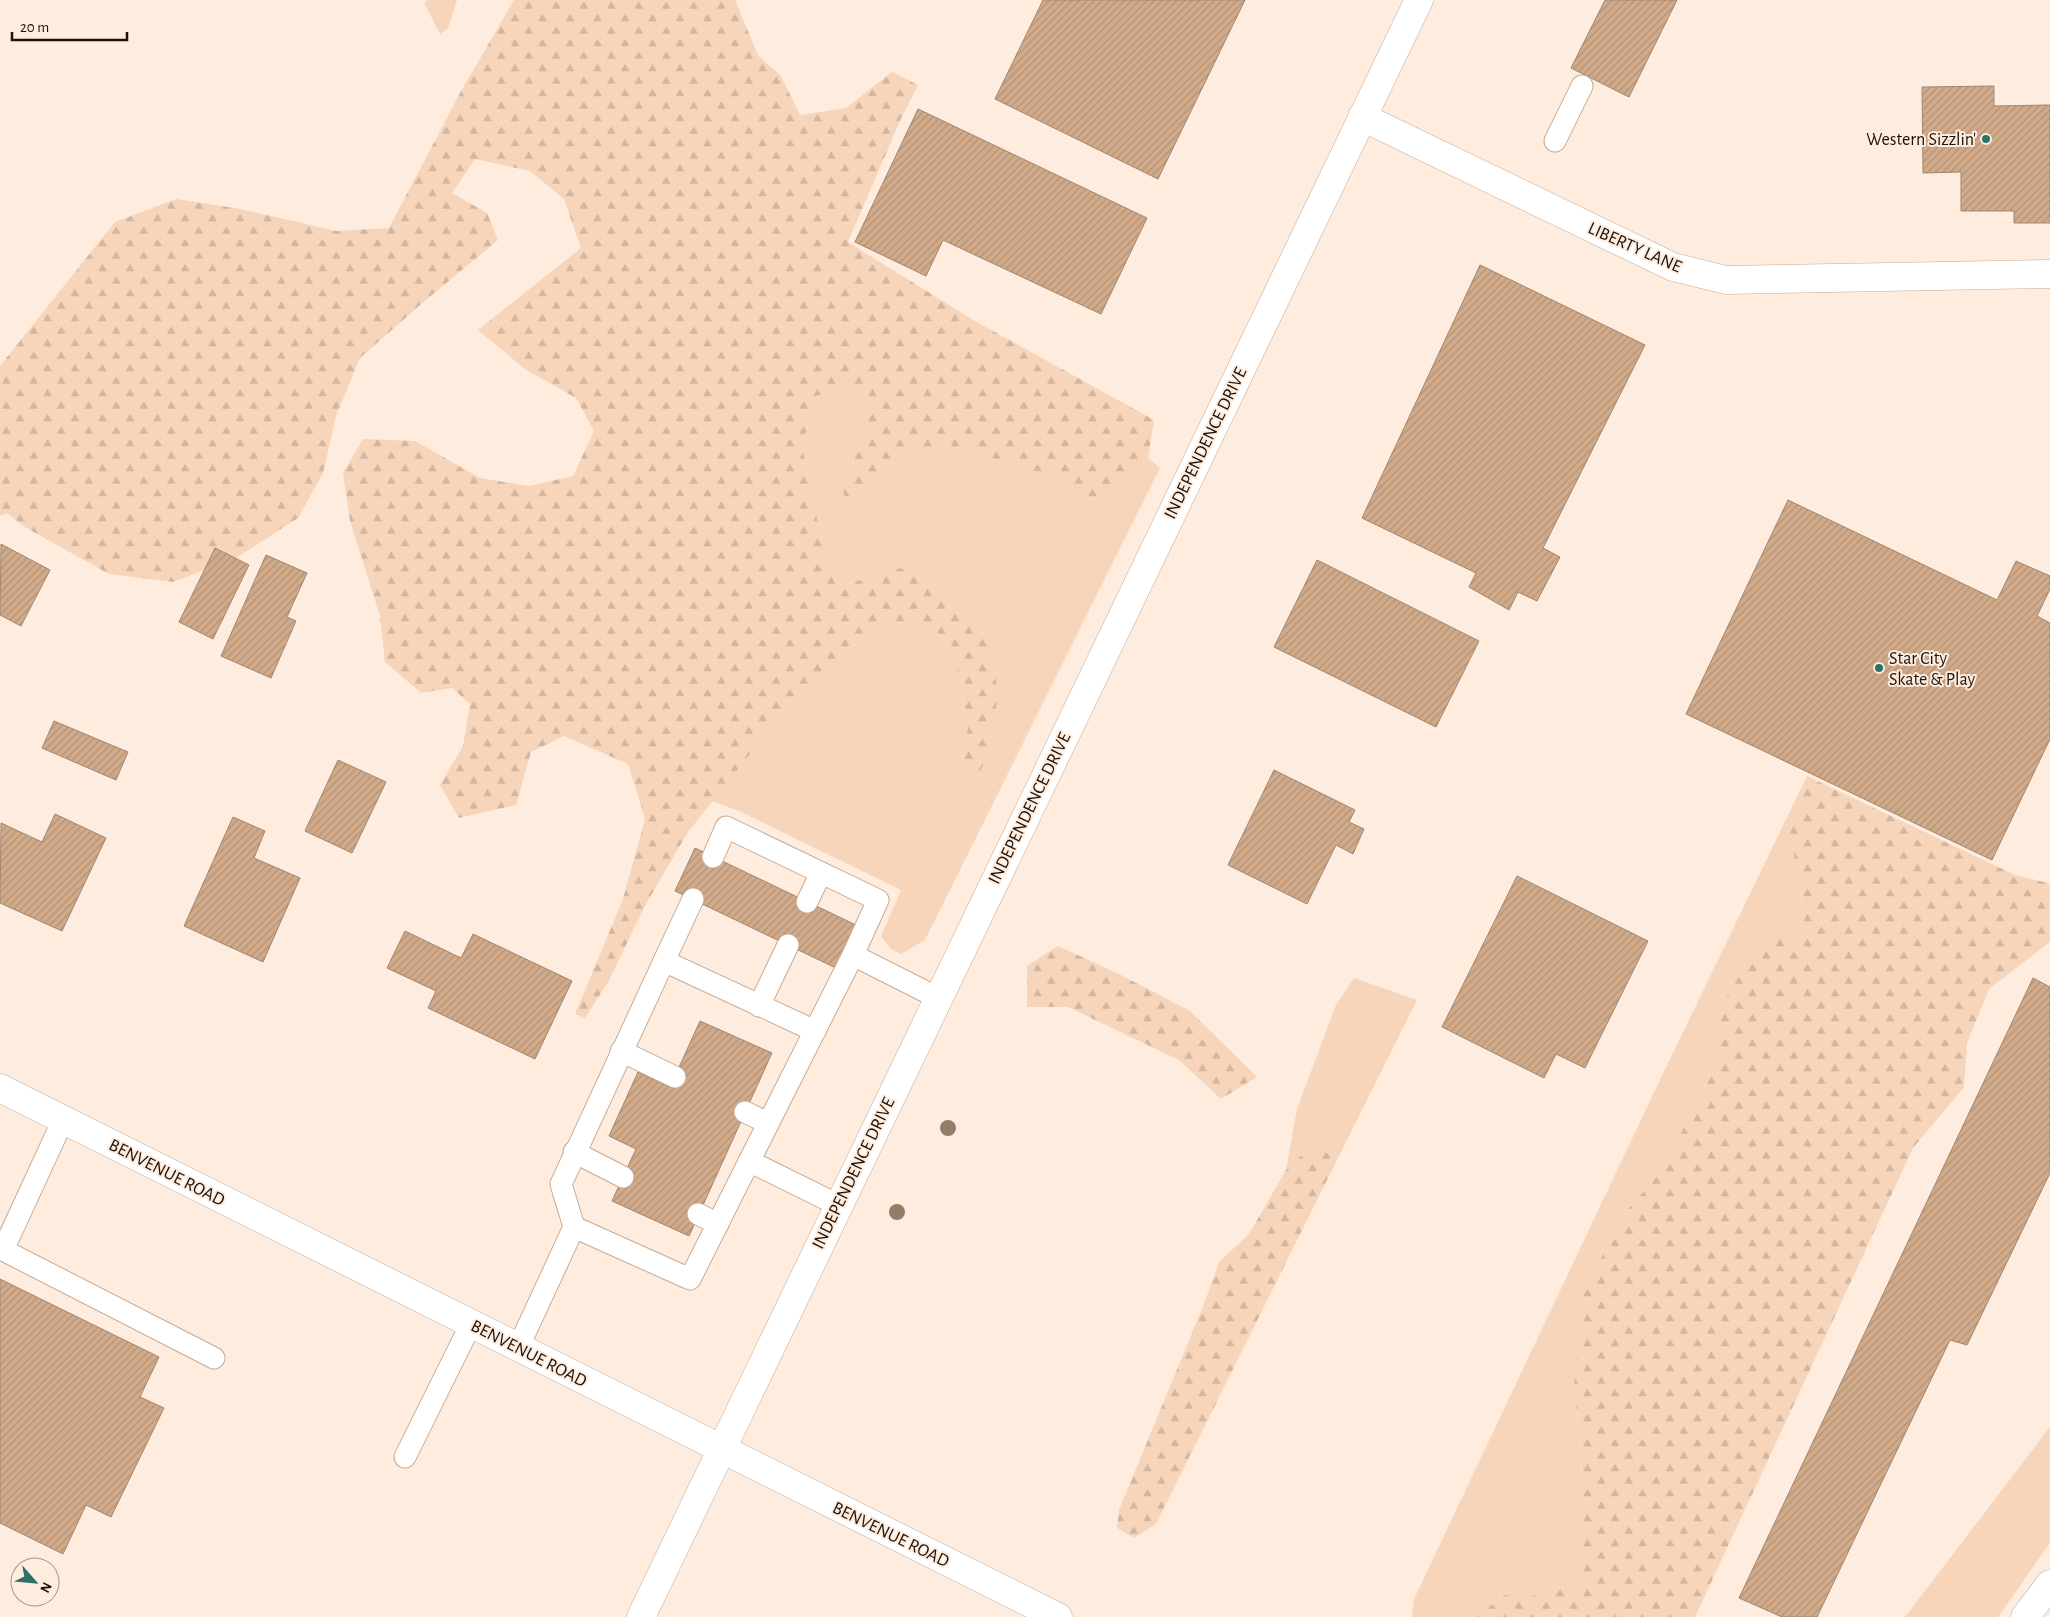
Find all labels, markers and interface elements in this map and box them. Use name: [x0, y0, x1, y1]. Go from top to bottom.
scale bar: [12, 10, 128, 42]
text: 20 m: [20, 20, 49, 35]
place label: Western Sizzlin': [1866, 131, 1976, 149]
marker: Western Sizzlin': [1980, 133, 1992, 145]
street label: LIBERTY LANE: [1585, 219, 1684, 277]
street label: INDEPENDENCE DRIVE: [1161, 365, 1251, 522]
place label: Star City Skate & Play: [1889, 650, 1976, 689]
marker: Star City Skate & Play: [1873, 662, 1885, 674]
street label: INDEPENDENCE DRIVE: [985, 730, 1075, 887]
street label: INDEPENDENCE DRIVE: [809, 1095, 899, 1252]
street label: BENVENUE ROAD: [106, 1136, 227, 1210]
street label: BENVENUE ROAD: [468, 1317, 589, 1391]
street label: BENVENUE ROAD: [829, 1499, 952, 1571]
north arrow: [10, 1557, 60, 1607]
text: N: [37, 1580, 54, 1595]

